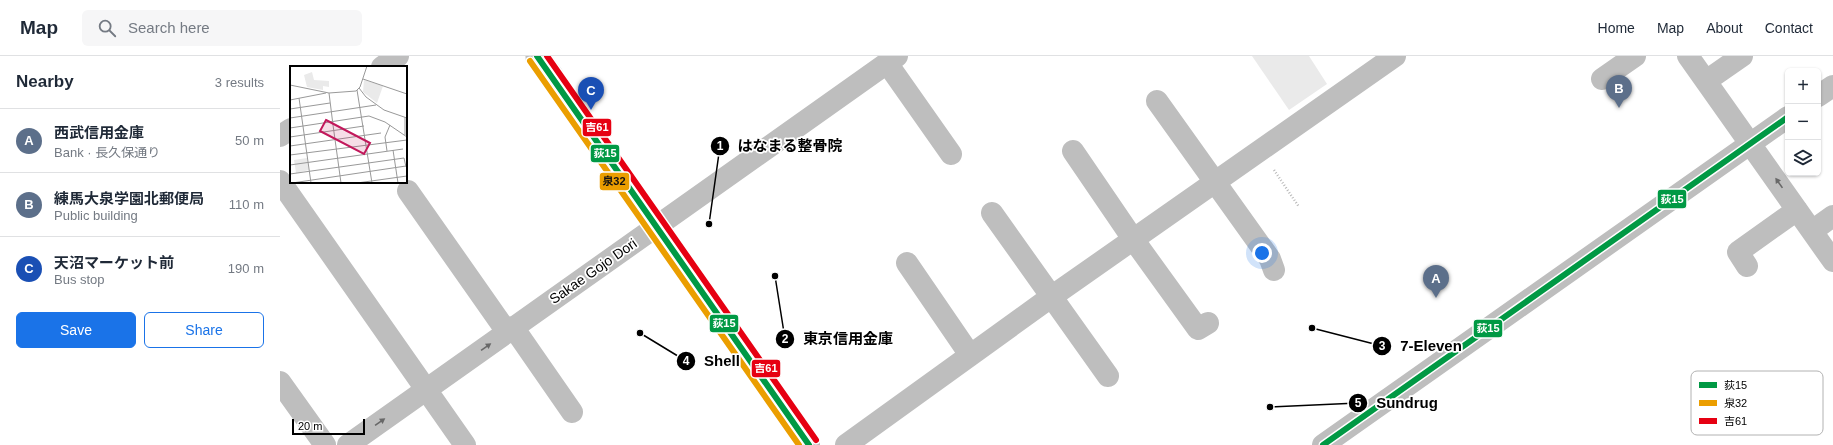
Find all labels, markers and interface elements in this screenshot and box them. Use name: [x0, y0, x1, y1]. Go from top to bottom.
search box: [82, 10, 362, 46]
text: Map: [20, 17, 58, 38]
icon: search: [96, 17, 118, 39]
text: Search here: [128, 19, 210, 36]
text: Home: [1598, 20, 1635, 36]
text: Map: [1657, 20, 1684, 36]
text: About: [1706, 20, 1743, 36]
text: Contact: [1765, 20, 1813, 36]
inset map: [290, 66, 407, 183]
map controls: [1785, 68, 1821, 176]
button: +: [1785, 68, 1821, 104]
text: Nearby: [16, 72, 74, 91]
text: 3 results: [215, 75, 264, 90]
pin: B: [1606, 75, 1632, 108]
pin: C: [578, 77, 604, 110]
button: −: [1785, 104, 1821, 140]
line badge: 吉61: [582, 118, 612, 137]
text: 吉61: [585, 121, 609, 133]
text: 西武信用金庫: [54, 124, 144, 141]
callout: はなまる整骨院: [710, 132, 851, 159]
text: A: [24, 133, 34, 148]
text: 50 m: [235, 133, 264, 148]
text: はなまる整骨院: [737, 137, 843, 154]
text: 1: [717, 139, 724, 153]
button: layers: [1785, 140, 1821, 176]
line badge: 荻15: [590, 144, 620, 163]
text: Bank · 長久保通り: [54, 145, 160, 160]
text: 荻15: [593, 147, 617, 159]
line badge: 泉32: [599, 172, 630, 191]
text: 泉32: [602, 175, 626, 187]
one-way arrow: [1774, 178, 1783, 189]
line badge: 荻15: [1657, 189, 1687, 209]
text: 練馬大泉学園北郵便局: [54, 190, 204, 207]
text: 荻15: [1660, 193, 1684, 205]
text: B: [24, 197, 34, 212]
text: 110 m: [229, 197, 264, 212]
text: Public building: [54, 208, 138, 223]
street label: Sakae Gojo Dori: [546, 235, 640, 307]
your location: [1252, 243, 1272, 263]
text: 天沼マーケット前: [54, 254, 174, 271]
text: C: [24, 261, 34, 276]
text: 190 m: [228, 261, 264, 276]
pin: A: [1423, 265, 1449, 298]
text: Bus stop: [54, 272, 105, 287]
button: Save: [16, 312, 136, 348]
button: Share: [144, 312, 264, 348]
line badge: 荻15: [709, 314, 739, 333]
text: 荻15: [712, 317, 736, 329]
line badge: 荻15: [1473, 319, 1503, 338]
text: 荻15: [1476, 322, 1500, 334]
callout: 東京信用金庫: [775, 325, 901, 352]
text: 東京信用金庫: [803, 330, 893, 347]
text: 2: [782, 332, 789, 346]
callout: 7-Eleven: [1372, 333, 1470, 360]
text: 7-Eleven: [1400, 337, 1462, 354]
text: 3: [1379, 339, 1386, 353]
one-way arrow: [480, 343, 491, 351]
callout: Shell: [676, 348, 748, 375]
text: Shell: [704, 352, 740, 369]
text: 4: [683, 354, 690, 368]
line badge: 吉61: [751, 359, 781, 378]
text: 吉61: [754, 362, 778, 374]
legend: [1691, 371, 1823, 435]
text: 荻15: [1724, 379, 1747, 391]
callout: Sundrug: [1348, 390, 1446, 417]
text: Sundrug: [1376, 394, 1438, 411]
text: 5: [1355, 396, 1362, 410]
text: 泉32: [1724, 397, 1747, 409]
text: 吉61: [1724, 415, 1747, 427]
scale bar: [292, 417, 365, 436]
one-way arrow: [374, 418, 385, 427]
text: 20 m: [298, 420, 322, 432]

